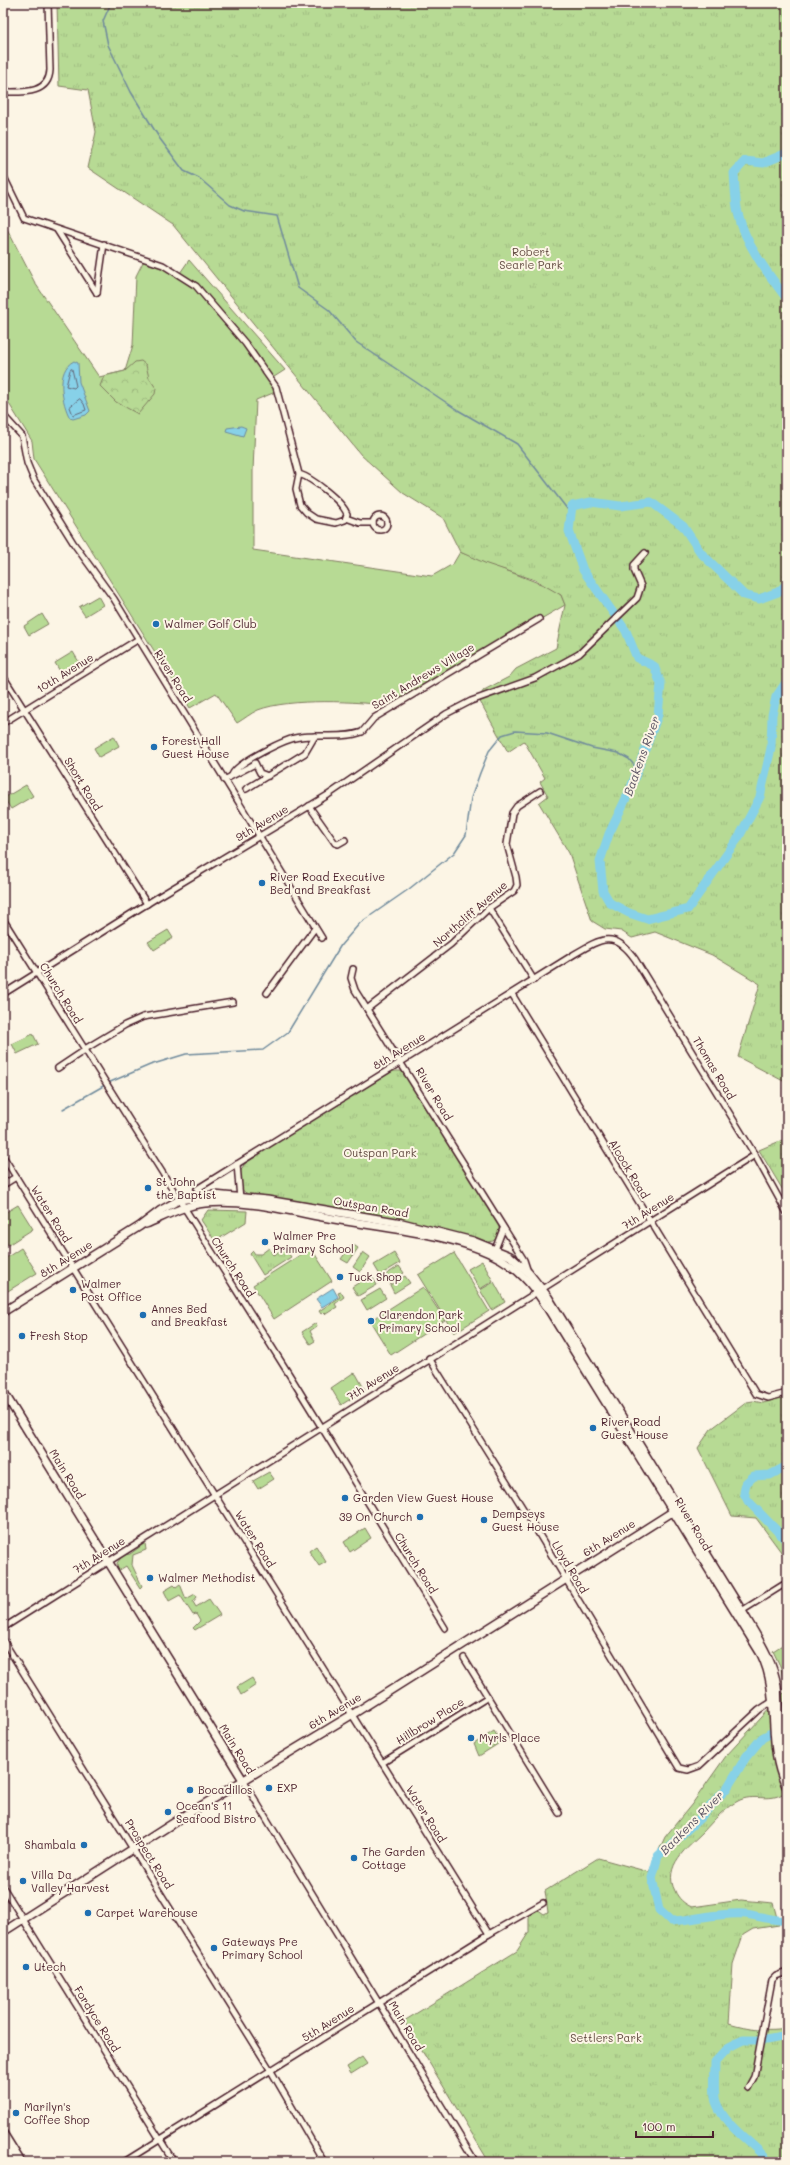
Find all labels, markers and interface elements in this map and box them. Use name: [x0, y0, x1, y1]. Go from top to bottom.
park label: Robert Searle Park: [499, 244, 563, 272]
place label: Walmer Golf Club: [164, 616, 257, 631]
marker: Walmer Golf Club: [151, 619, 161, 629]
street label: Saint Andrews Village: [369, 639, 477, 712]
street label: River Road: [151, 647, 196, 705]
street label: 10th Avenue: [33, 649, 96, 696]
water label: Baakens River: [619, 714, 663, 798]
place label: Forest Hall Guest House: [162, 733, 229, 761]
marker: Forest Hall Guest House: [149, 742, 159, 752]
street label: Short Road: [61, 754, 106, 813]
street label: 9th Avenue: [233, 801, 291, 844]
place label: River Road Executive Bed and Breakfast: [270, 869, 385, 897]
street label: Northcliff Avenue: [429, 877, 510, 950]
marker: River Road Executive Bed and Breakfast: [257, 878, 267, 888]
street label: Church Road: [37, 959, 86, 1026]
street label: 8th Avenue: [370, 1028, 428, 1073]
street label: Thomas Road: [690, 1034, 739, 1102]
street label: River Road: [413, 1064, 456, 1123]
street label: Alcock Road: [606, 1136, 653, 1201]
park label: Outspan Park: [343, 1145, 417, 1160]
place label: St John the Baptist: [156, 1174, 216, 1202]
street label: Water Road: [28, 1182, 75, 1245]
marker: St John the Baptist: [143, 1183, 153, 1193]
street label: 7th Avenue: [619, 1189, 677, 1233]
street label: Outspan Road: [333, 1193, 410, 1220]
place label: Walmer Pre Primary School: [273, 1228, 354, 1256]
street label: Church Road: [208, 1234, 259, 1300]
street label: 8th Avenue: [37, 1236, 95, 1281]
marker: Walmer Pre Primary School: [260, 1237, 270, 1247]
place label: Tuck Shop: [348, 1269, 402, 1284]
marker: Tuck Shop: [335, 1272, 345, 1282]
place label: Walmer Post Office: [81, 1276, 142, 1304]
marker: Walmer Post Office: [68, 1285, 78, 1295]
place label: Annes Bed and Breakfast: [151, 1301, 228, 1329]
place label: Clarendon Park Primary School: [379, 1307, 463, 1335]
marker: Annes Bed and Breakfast: [138, 1310, 148, 1320]
marker: Clarendon Park Primary School: [366, 1316, 376, 1326]
place label: Fresh Stop: [30, 1328, 88, 1343]
marker: Fresh Stop: [17, 1331, 27, 1341]
street label: 7th Avenue: [344, 1360, 402, 1404]
place label: River Road Guest House: [601, 1414, 668, 1442]
marker: River Road Guest House: [588, 1423, 598, 1433]
street label: Main Road: [46, 1446, 89, 1501]
place label: Garden View Guest House: [353, 1490, 494, 1505]
marker: Garden View Guest House: [340, 1493, 350, 1503]
street label: River Road: [672, 1494, 715, 1553]
place label: Dempseys Guest House: [492, 1506, 559, 1534]
street label: Water Road: [232, 1507, 279, 1570]
place label: 39 On Church: [339, 1509, 412, 1524]
marker: 39 On Church: [415, 1512, 425, 1522]
marker: Dempseys Guest House: [479, 1515, 489, 1525]
street label: 6th Avenue: [580, 1515, 638, 1560]
street label: Church Road: [392, 1529, 441, 1596]
street label: 7th Avenue: [70, 1533, 128, 1577]
street label: Lloyd Road: [549, 1538, 592, 1596]
place label: Walmer Methodist: [158, 1570, 256, 1585]
marker: Walmer Methodist: [145, 1573, 155, 1583]
street label: 6th Avenue: [305, 1689, 364, 1732]
street label: Hillbrow Place: [393, 1694, 467, 1747]
street label: Main Road: [216, 1721, 259, 1776]
place label: Myrls Place: [479, 1730, 540, 1745]
marker: Myrls Place: [466, 1733, 476, 1743]
place label: EXP: [277, 1780, 298, 1795]
place label: Bocadillos: [198, 1782, 252, 1797]
street label: Water Road: [403, 1782, 450, 1845]
marker: EXP: [264, 1783, 274, 1793]
marker: Bocadillos: [185, 1785, 195, 1795]
water label: Baakens River: [656, 1787, 727, 1858]
place label: Ocean's 11 Seafood Bistro: [176, 1798, 257, 1826]
marker: Ocean's 11 Seafood Bistro: [163, 1807, 173, 1817]
street label: Prospect Road: [122, 1816, 177, 1892]
place label: Shambala: [25, 1837, 76, 1852]
marker: Shambala: [79, 1840, 89, 1850]
place label: The Garden Cottage: [362, 1844, 425, 1872]
marker: The Garden Cottage: [349, 1853, 359, 1863]
place label: Villa Da Valley Harvest: [31, 1867, 110, 1895]
marker: Villa Da Valley Harvest: [18, 1876, 28, 1886]
place label: Carpet Warehouse: [96, 1905, 198, 1920]
marker: Carpet Warehouse: [83, 1908, 93, 1918]
place label: Gateways Pre Primary School: [222, 1934, 303, 1962]
marker: Gateways Pre Primary School: [209, 1943, 219, 1953]
place label: Utech: [34, 1959, 66, 1974]
marker: Utech: [21, 1962, 31, 1972]
street label: Fordyce Road: [71, 1983, 124, 2055]
street label: Main Road: [386, 1998, 427, 2054]
street label: 5th Avenue: [299, 2000, 357, 2045]
park label: Settlers Park: [570, 2030, 642, 2045]
place label: Marilyn's Coffee Shop: [24, 2099, 90, 2127]
marker: Marilyn's Coffee Shop: [11, 2108, 21, 2118]
scale bar: [636, 2113, 713, 2139]
text: 100 m: [642, 2118, 676, 2134]

